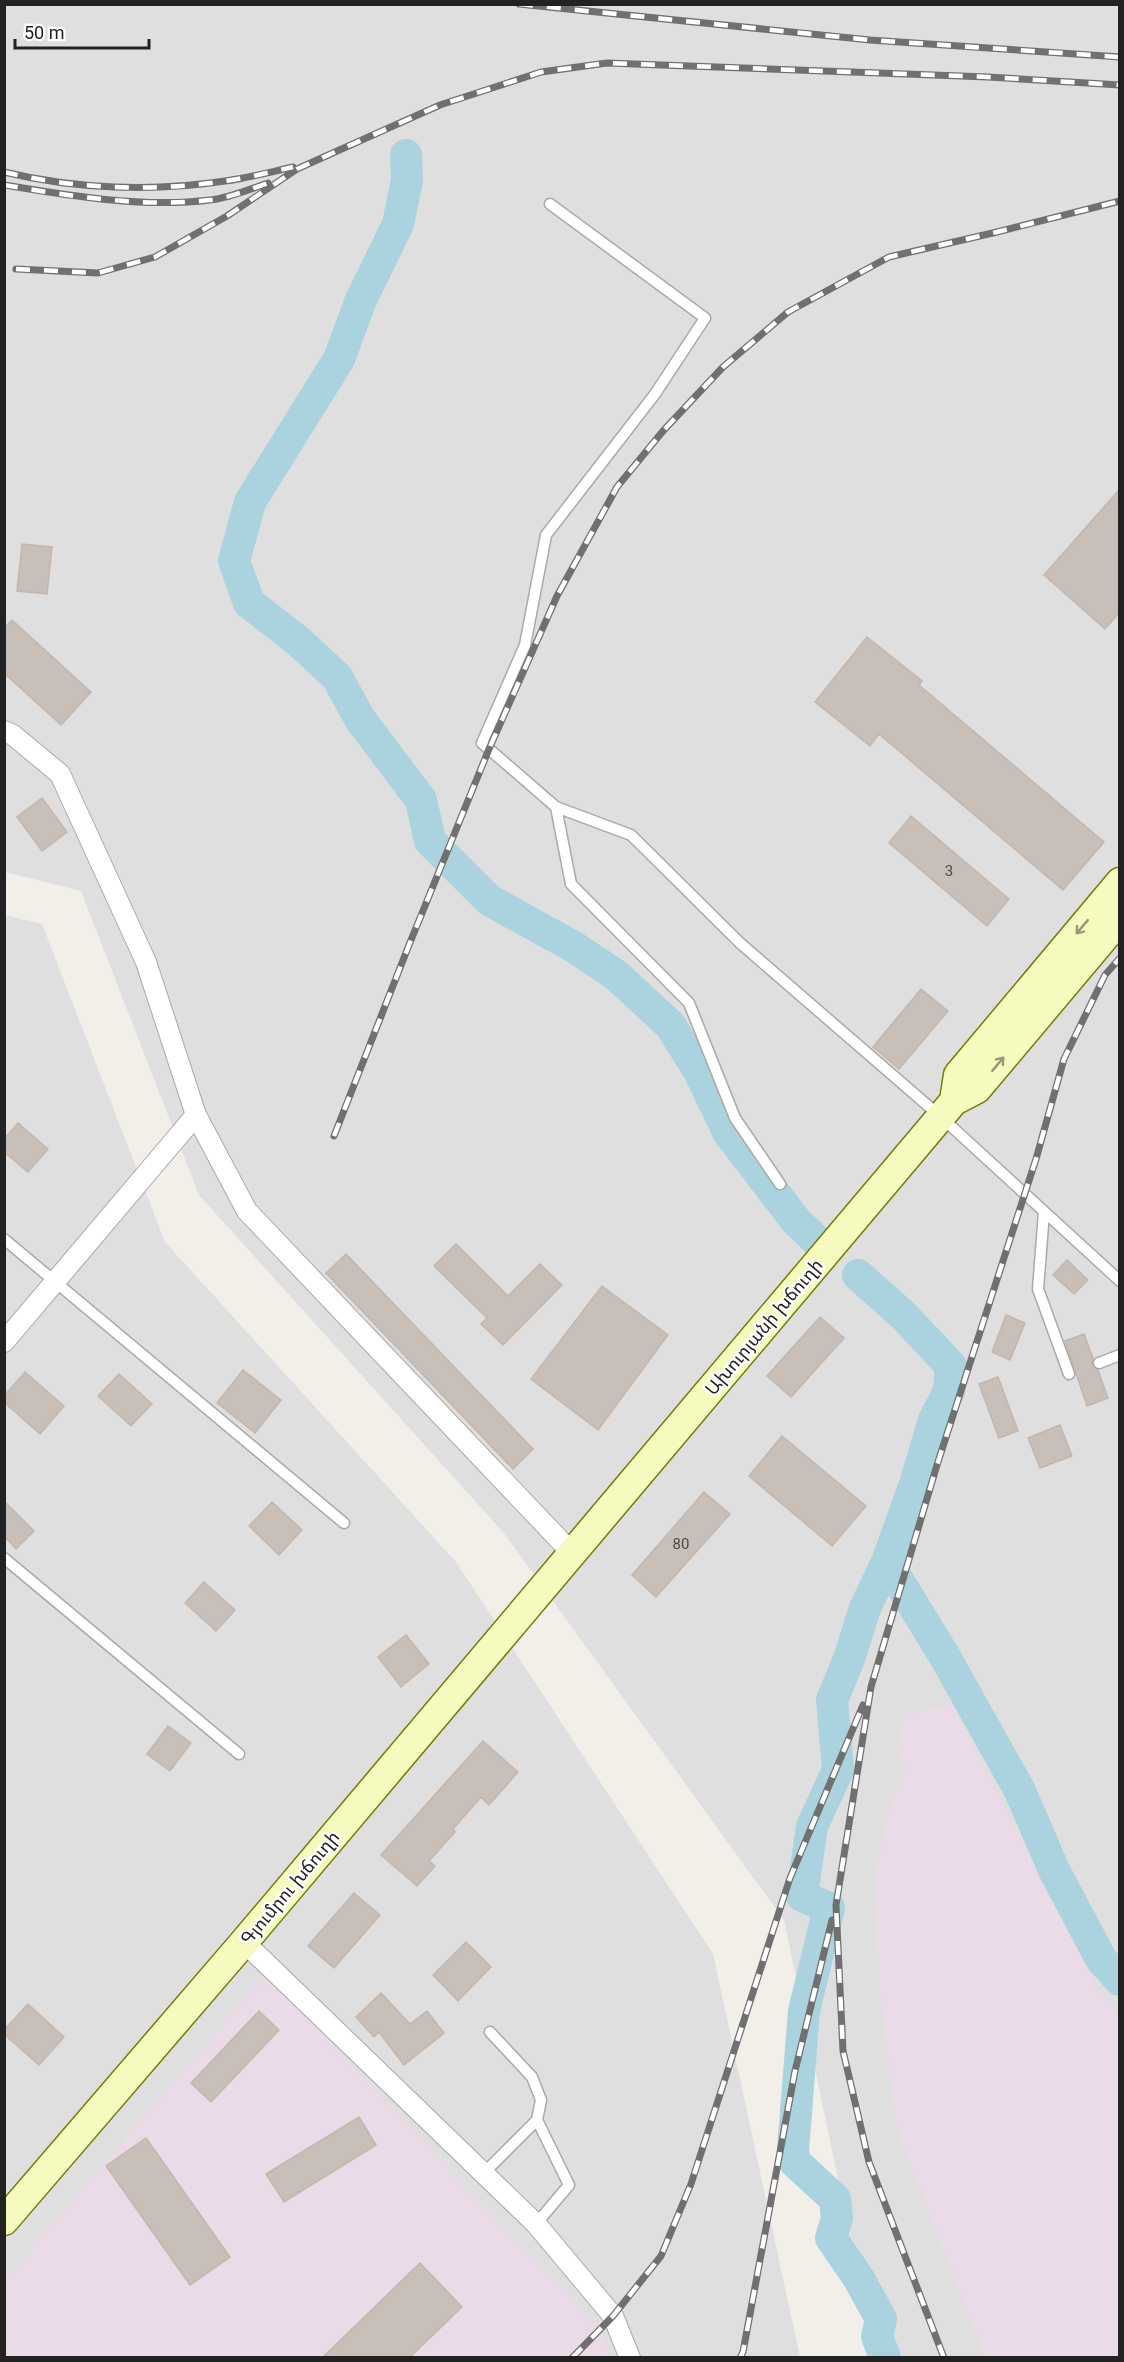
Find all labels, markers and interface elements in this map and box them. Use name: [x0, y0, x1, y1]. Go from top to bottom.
scale bar: [15, 12, 148, 50]
text: 50 m: [24, 22, 64, 43]
house number: 3: [945, 862, 953, 880]
one-way arrow: [1075, 919, 1089, 934]
one-way arrow: [991, 1057, 1005, 1072]
street label: Ախուրյանի խճուղի: [701, 1254, 827, 1399]
house number: 80: [673, 1535, 689, 1553]
street label: Գյումրու խճուղի: [236, 1826, 343, 1949]

